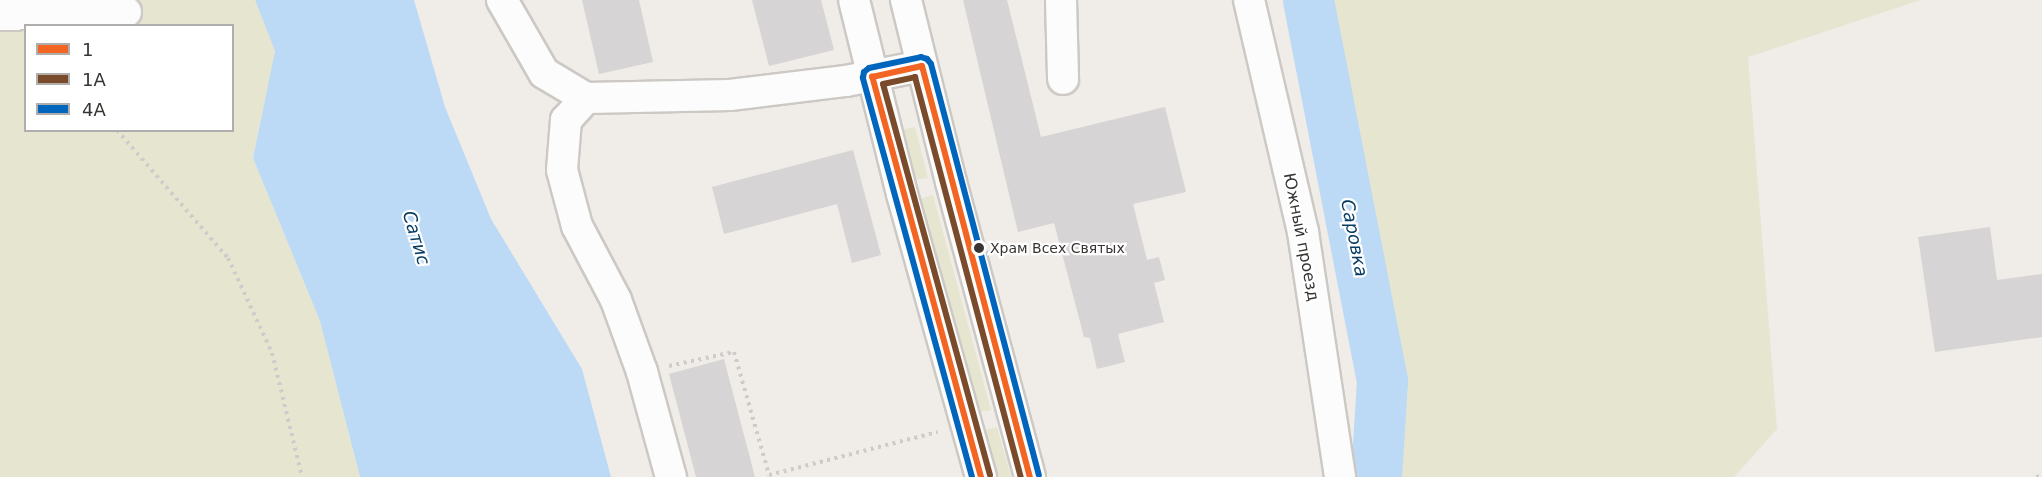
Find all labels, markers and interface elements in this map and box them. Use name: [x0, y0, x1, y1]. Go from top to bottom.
legend: [24, 24, 234, 132]
text: 1: [82, 39, 93, 60]
text: 1А: [82, 69, 106, 90]
text: 4А: [82, 99, 106, 120]
street label: Южный проезд: [1279, 171, 1323, 303]
water label: Саровка: [1336, 197, 1372, 279]
water label: Сатис: [398, 208, 434, 268]
place label: Храм Всех Святых: [990, 240, 1125, 256]
marker: Храм Всех Святых: [973, 242, 985, 254]

